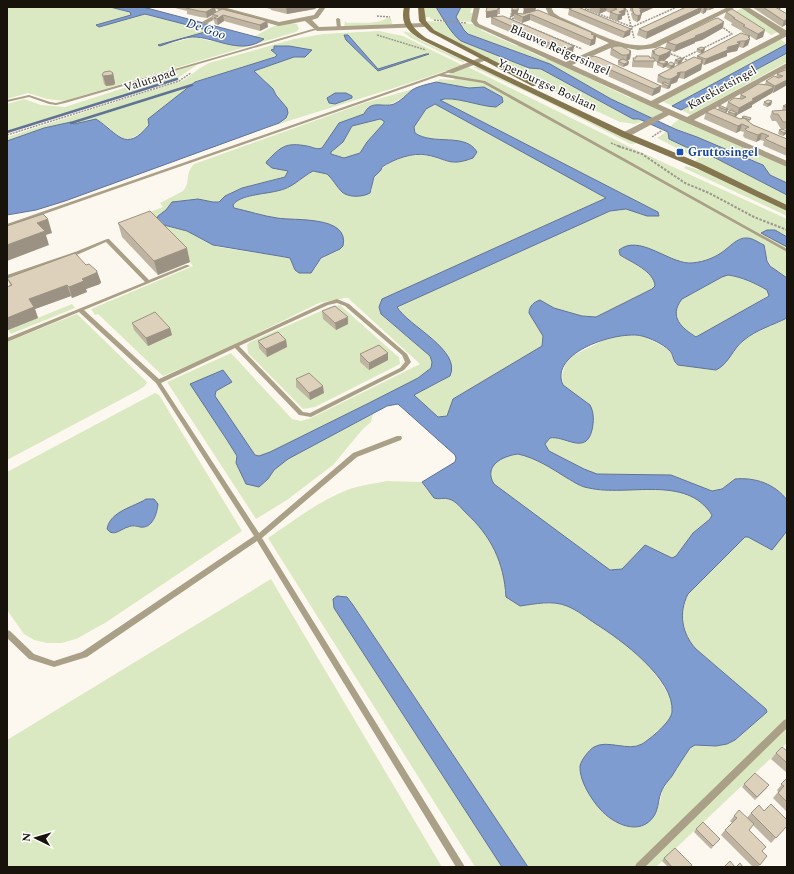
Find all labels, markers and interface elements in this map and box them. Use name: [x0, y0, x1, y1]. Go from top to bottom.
water label: De Goo: [183, 13, 229, 45]
street label: Blauwe Reigersingel: [507, 19, 613, 81]
street label: Ypenburgse Boslaan: [494, 54, 600, 116]
street label: Karekietsingel: [684, 61, 760, 115]
street label: Valutapad: [121, 63, 179, 97]
place label: Gruttosingel: [688, 143, 758, 162]
marker: Gruttosingel: [675, 147, 685, 157]
north arrow: [16, 818, 56, 858]
text: N: [18, 832, 35, 842]

